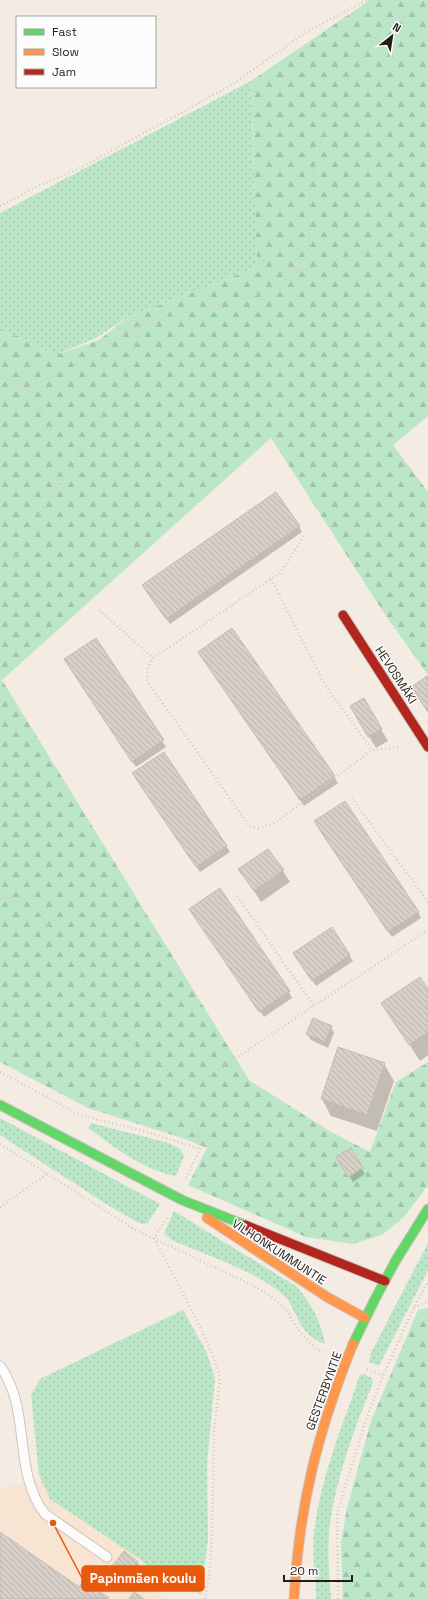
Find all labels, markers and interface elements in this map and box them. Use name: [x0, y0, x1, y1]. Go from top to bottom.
legend: [16, 16, 156, 88]
north arrow: [372, 16, 412, 56]
text: N: [390, 19, 404, 35]
text: Fast: [52, 24, 77, 40]
text: Slow: [52, 44, 79, 60]
text: Jam: [52, 64, 76, 80]
street label: HEVOSMÄKI: [371, 643, 421, 707]
street label: VILHONKUMMUNTIE: [229, 1215, 329, 1289]
street label: GESTERBYNTIE: [302, 1349, 346, 1433]
scale bar: [284, 1557, 352, 1583]
text: 20 m: [290, 1563, 318, 1579]
callout: Papinmäen koulu: [82, 1566, 204, 1591]
text: Papinmäen koulu: [90, 1570, 196, 1587]

